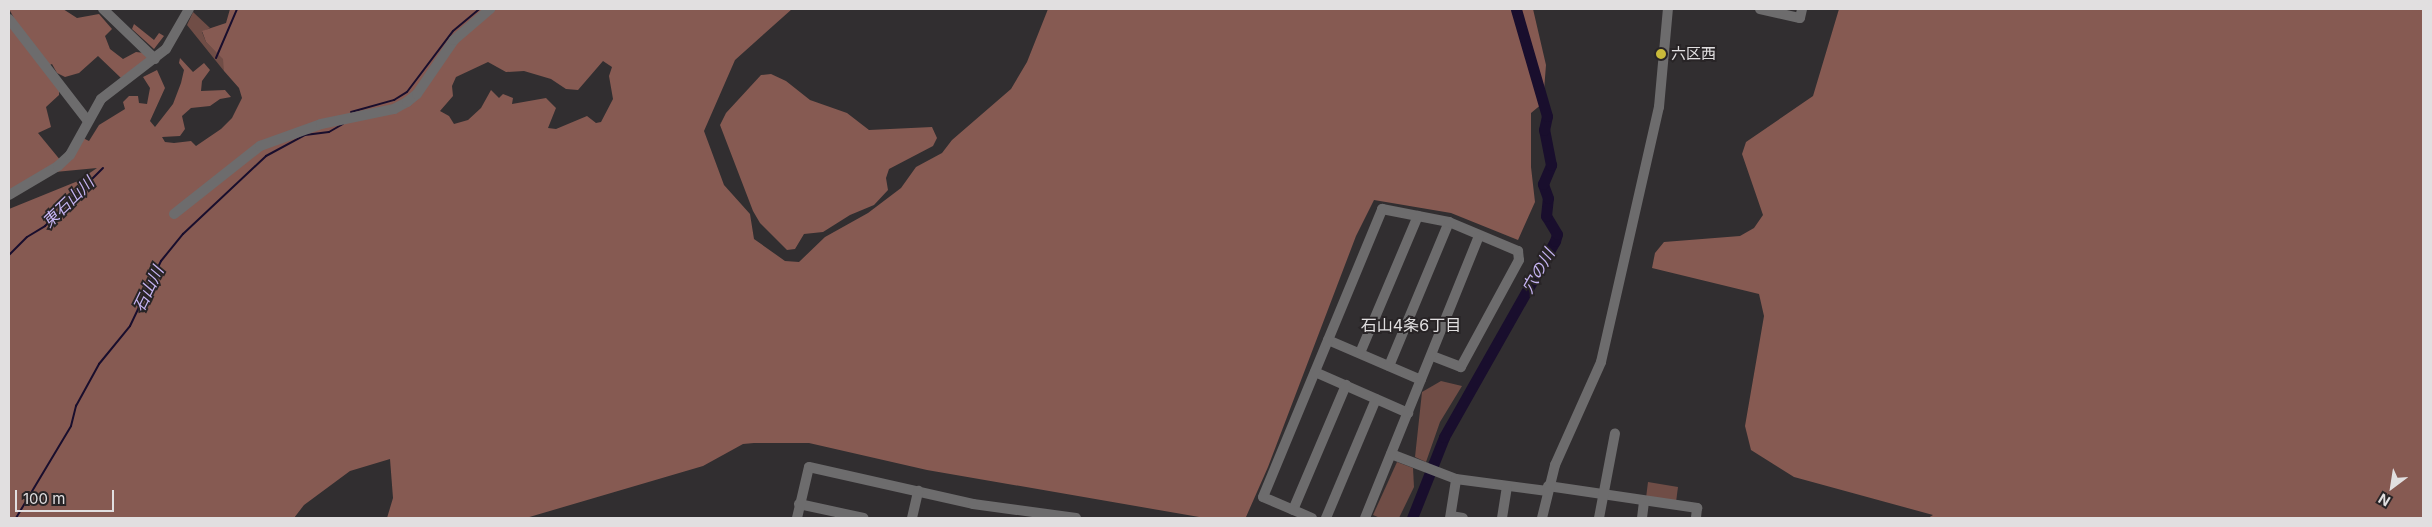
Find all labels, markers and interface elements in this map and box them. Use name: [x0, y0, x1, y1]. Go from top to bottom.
place label: 六区西: [1671, 45, 1716, 63]
marker: 六区西: [1655, 48, 1667, 60]
water label: 東石山川: [38, 173, 98, 231]
water label: 穴の川: [1518, 245, 1558, 297]
water label: 石山川: [129, 263, 167, 315]
district label: 石山4条6丁目: [1361, 315, 1461, 335]
north arrow: [2367, 462, 2417, 512]
scale bar: [18, 480, 116, 512]
text: 100 m: [23, 489, 65, 508]
text: N: [2375, 490, 2393, 510]

